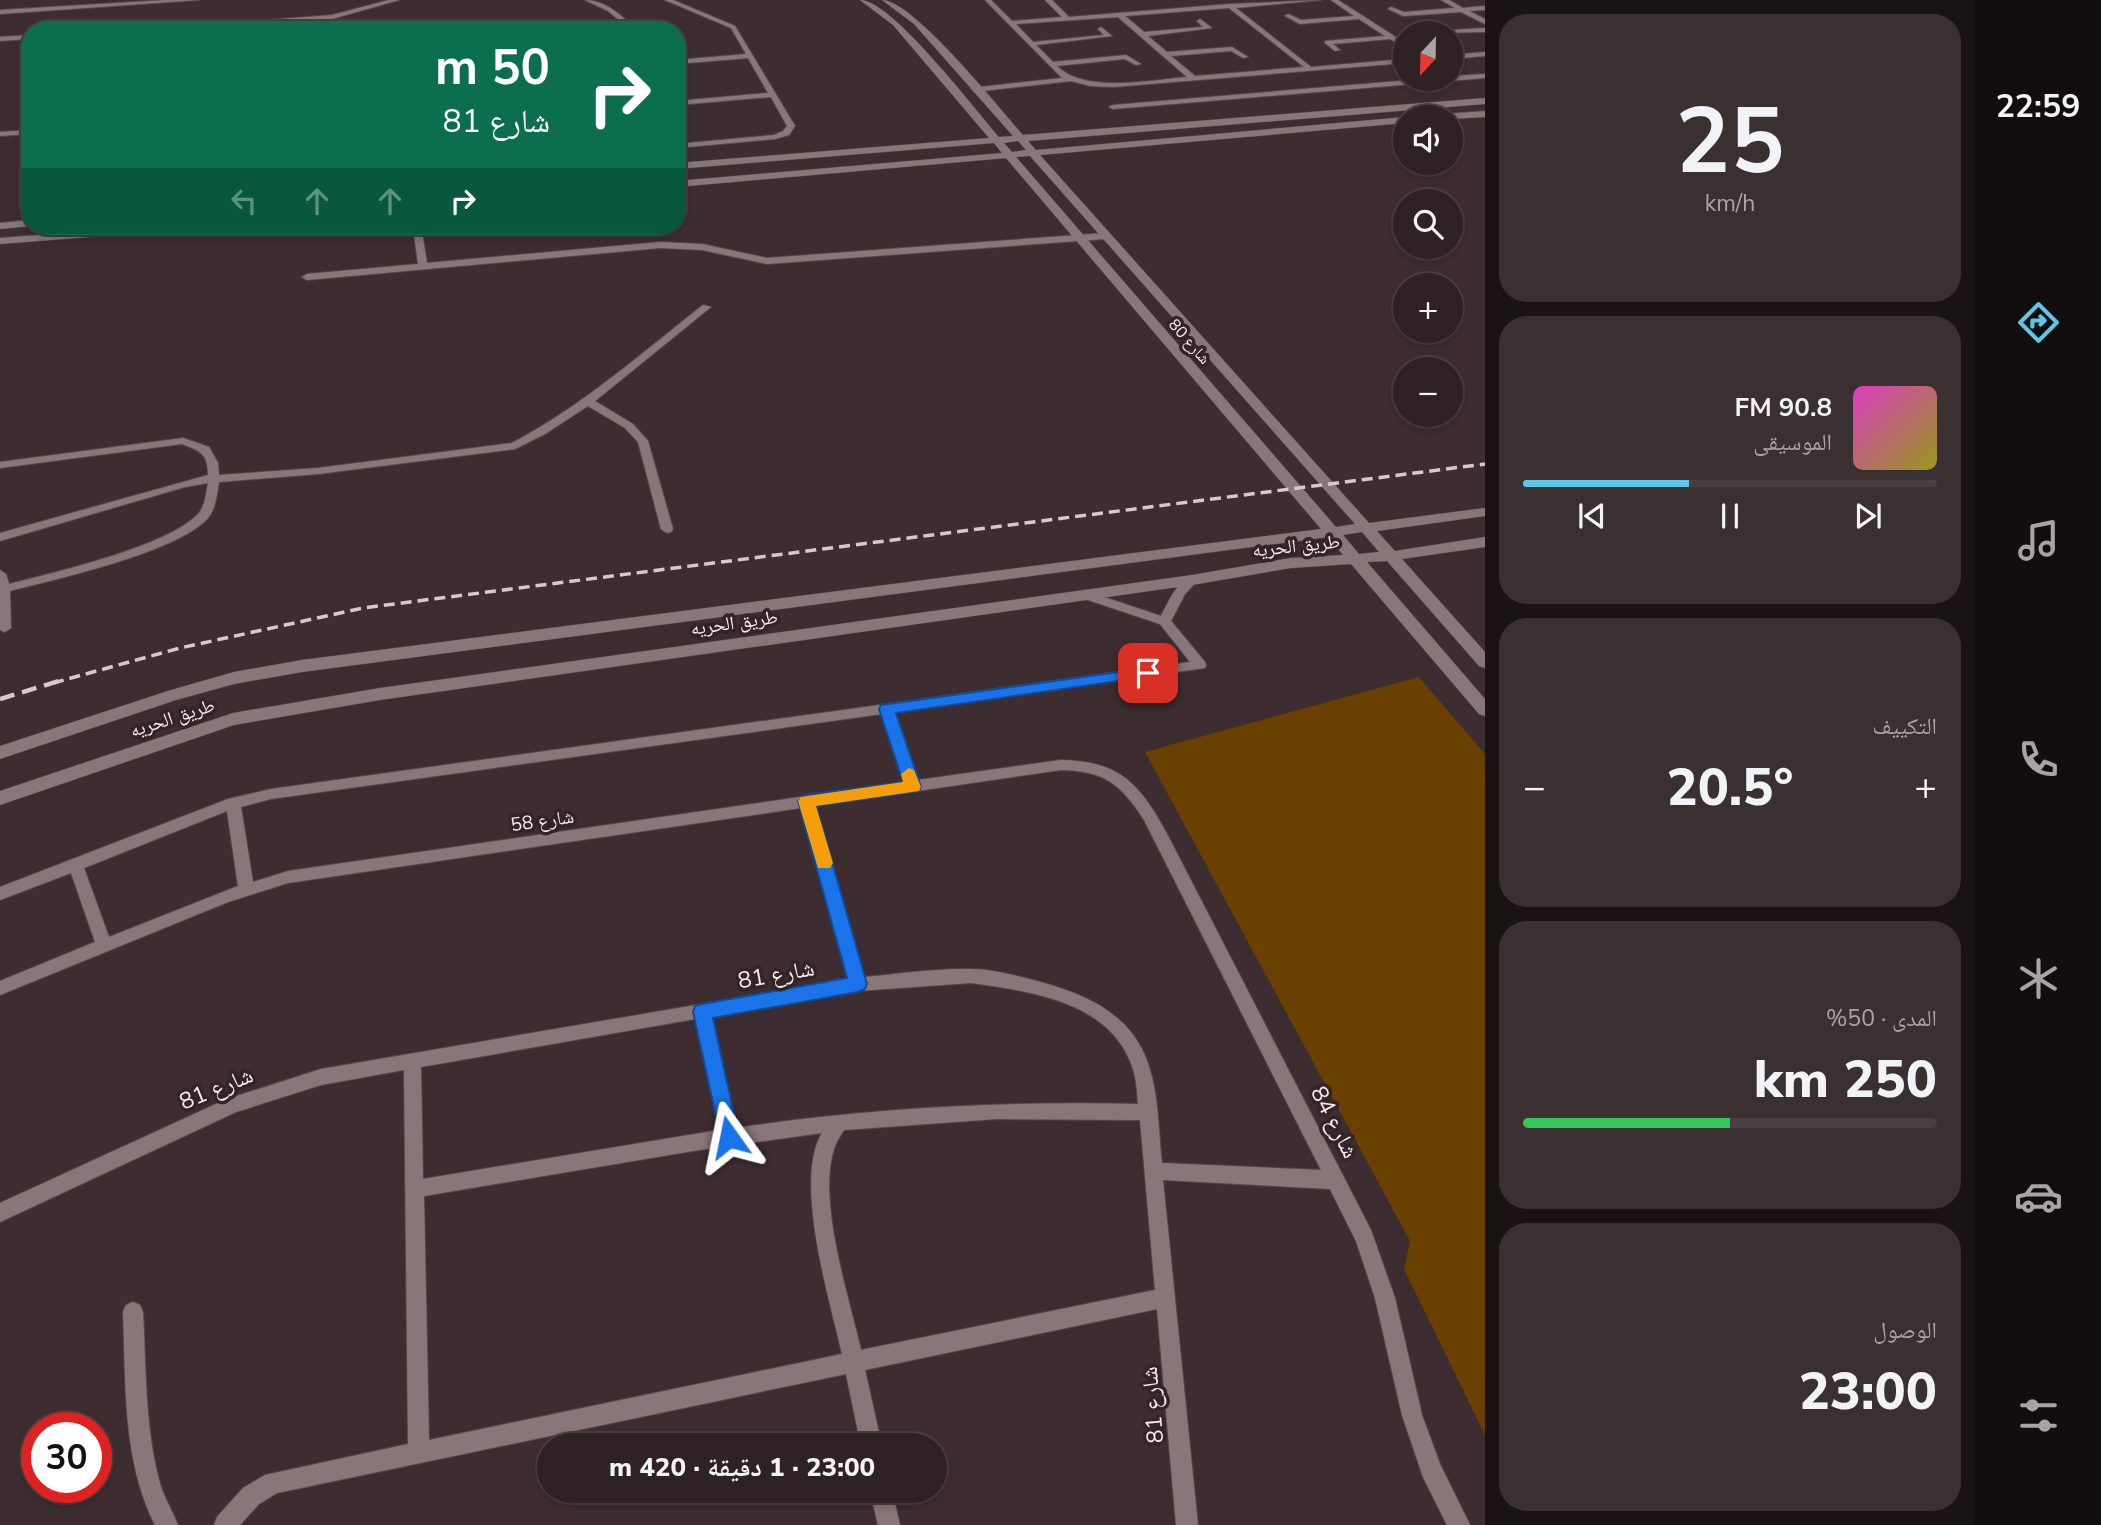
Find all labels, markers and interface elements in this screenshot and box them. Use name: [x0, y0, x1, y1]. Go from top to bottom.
north arrow: [1393, 21, 1463, 91]
map controls: [1393, 21, 1463, 427]
text: 50 m: [435, 34, 550, 101]
icon: right: [574, 49, 665, 140]
text: 25: [1675, 80, 1785, 204]
text: 22:59: [1996, 85, 2080, 128]
text: شارع 81: [443, 100, 550, 143]
button: sound: [1393, 105, 1463, 175]
icon: left: [225, 182, 263, 220]
icon: ahead: [298, 182, 336, 220]
icon: ahead: [371, 182, 409, 220]
icon: right: [444, 182, 482, 220]
text: km/h: [1705, 188, 1755, 219]
button: search: [1393, 189, 1463, 259]
button: +: [1393, 273, 1463, 343]
icon: directions: [2014, 298, 2063, 347]
street label: شارع 80: [1163, 314, 1215, 369]
button: −: [1393, 357, 1463, 427]
text: 90.8 FM: [1735, 390, 1832, 425]
text: الموسيقى: [1753, 427, 1832, 458]
icon: previous: [1573, 497, 1611, 535]
icon: pause: [1711, 497, 1749, 535]
icon: next: [1849, 497, 1887, 535]
icon: music: [2014, 516, 2063, 565]
street label: طريق الحريه: [1251, 528, 1341, 564]
street label: طريق الحريه: [689, 604, 779, 642]
pin: [1118, 643, 1178, 703]
icon: arrive: [1129, 654, 1167, 692]
street label: طريق الحريه: [127, 692, 218, 744]
text: التكييف: [1872, 711, 1937, 742]
icon: phone: [2014, 735, 2063, 784]
text: 20.5°: [1666, 752, 1794, 823]
text: −: [1523, 762, 1546, 813]
text: +: [1914, 762, 1937, 813]
street label: شارع 58: [509, 804, 576, 838]
street label: شارع 81: [735, 953, 817, 996]
icon: climate: [2014, 954, 2063, 1003]
text: المدى · 50%: [1826, 1003, 1937, 1034]
text: 250 km: [1754, 1044, 1937, 1115]
street label: شارع 81: [175, 1060, 258, 1117]
street label: شارع 84: [1303, 1081, 1366, 1164]
position arrow: [692, 1100, 766, 1174]
icon: car: [2014, 1172, 2063, 1221]
text: الوصول: [1873, 1315, 1937, 1346]
text: 23:00: [1799, 1356, 1937, 1427]
street label: شارع 81: [1134, 1365, 1171, 1445]
icon: filters: [2014, 1391, 2063, 1440]
speed limit sign: 30: [21, 1412, 112, 1503]
text: 23:00 · 1 دقيقة · 420 m: [609, 1450, 875, 1485]

